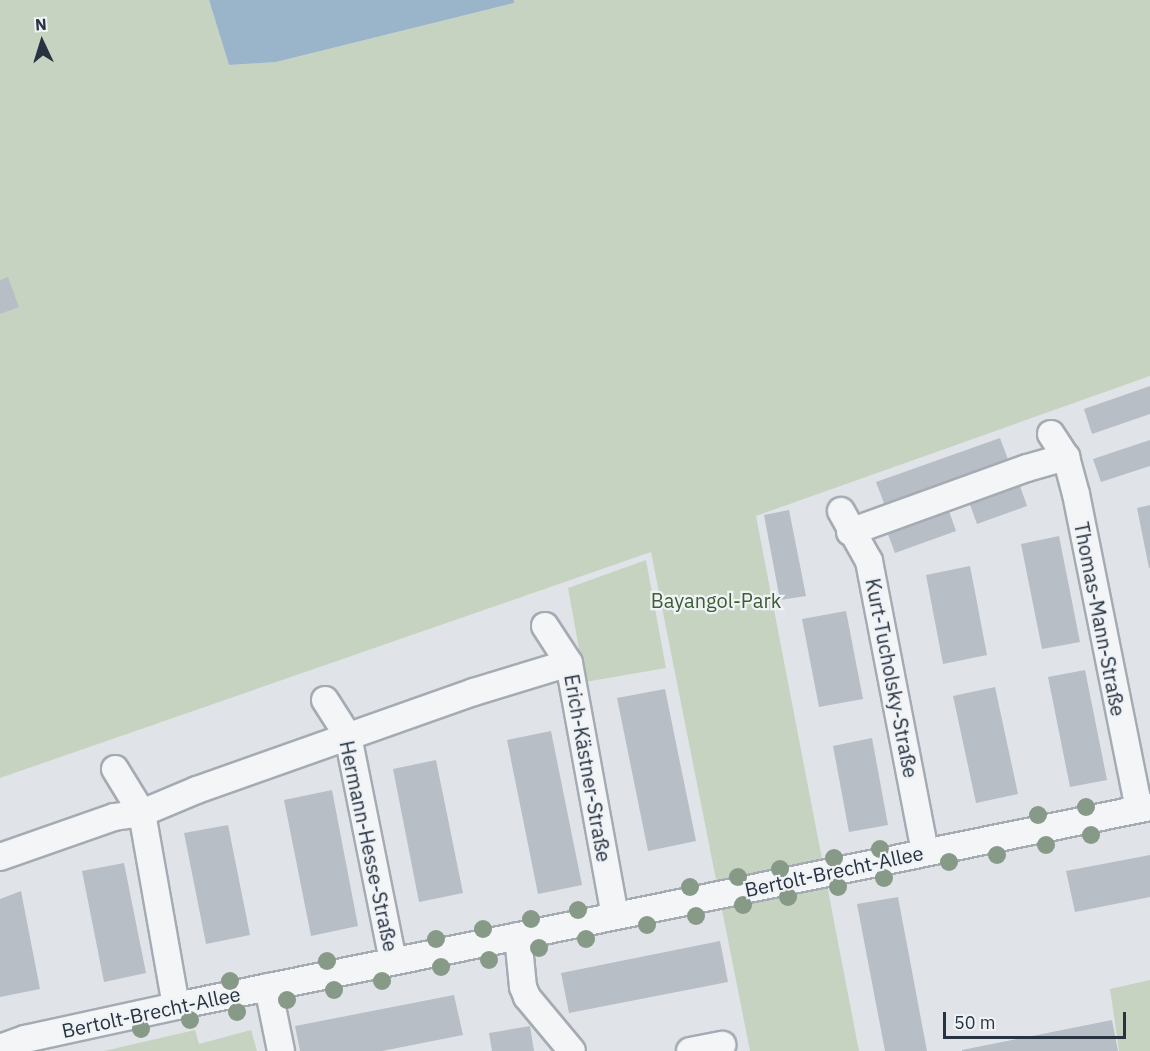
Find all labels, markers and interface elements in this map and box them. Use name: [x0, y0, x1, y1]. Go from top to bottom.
north arrow: [12, 12, 72, 72]
text: N: [34, 14, 47, 34]
street label: Thomas-Mann-Straße: [1069, 520, 1131, 718]
street label: Kurt-Tucholsky-Straße: [861, 576, 923, 780]
park label: Bayangol-Park: [651, 588, 781, 612]
street label: Erich-Kästner-Straße: [560, 672, 616, 864]
street label: Hermann-Hesse-Straße: [335, 738, 403, 954]
street label: Bertolt-Brecht-Allee: [742, 840, 926, 902]
street label: Bertolt-Brecht-Allee: [59, 981, 243, 1043]
scale bar: [946, 1000, 1129, 1038]
text: 50 m: [954, 1011, 996, 1034]

